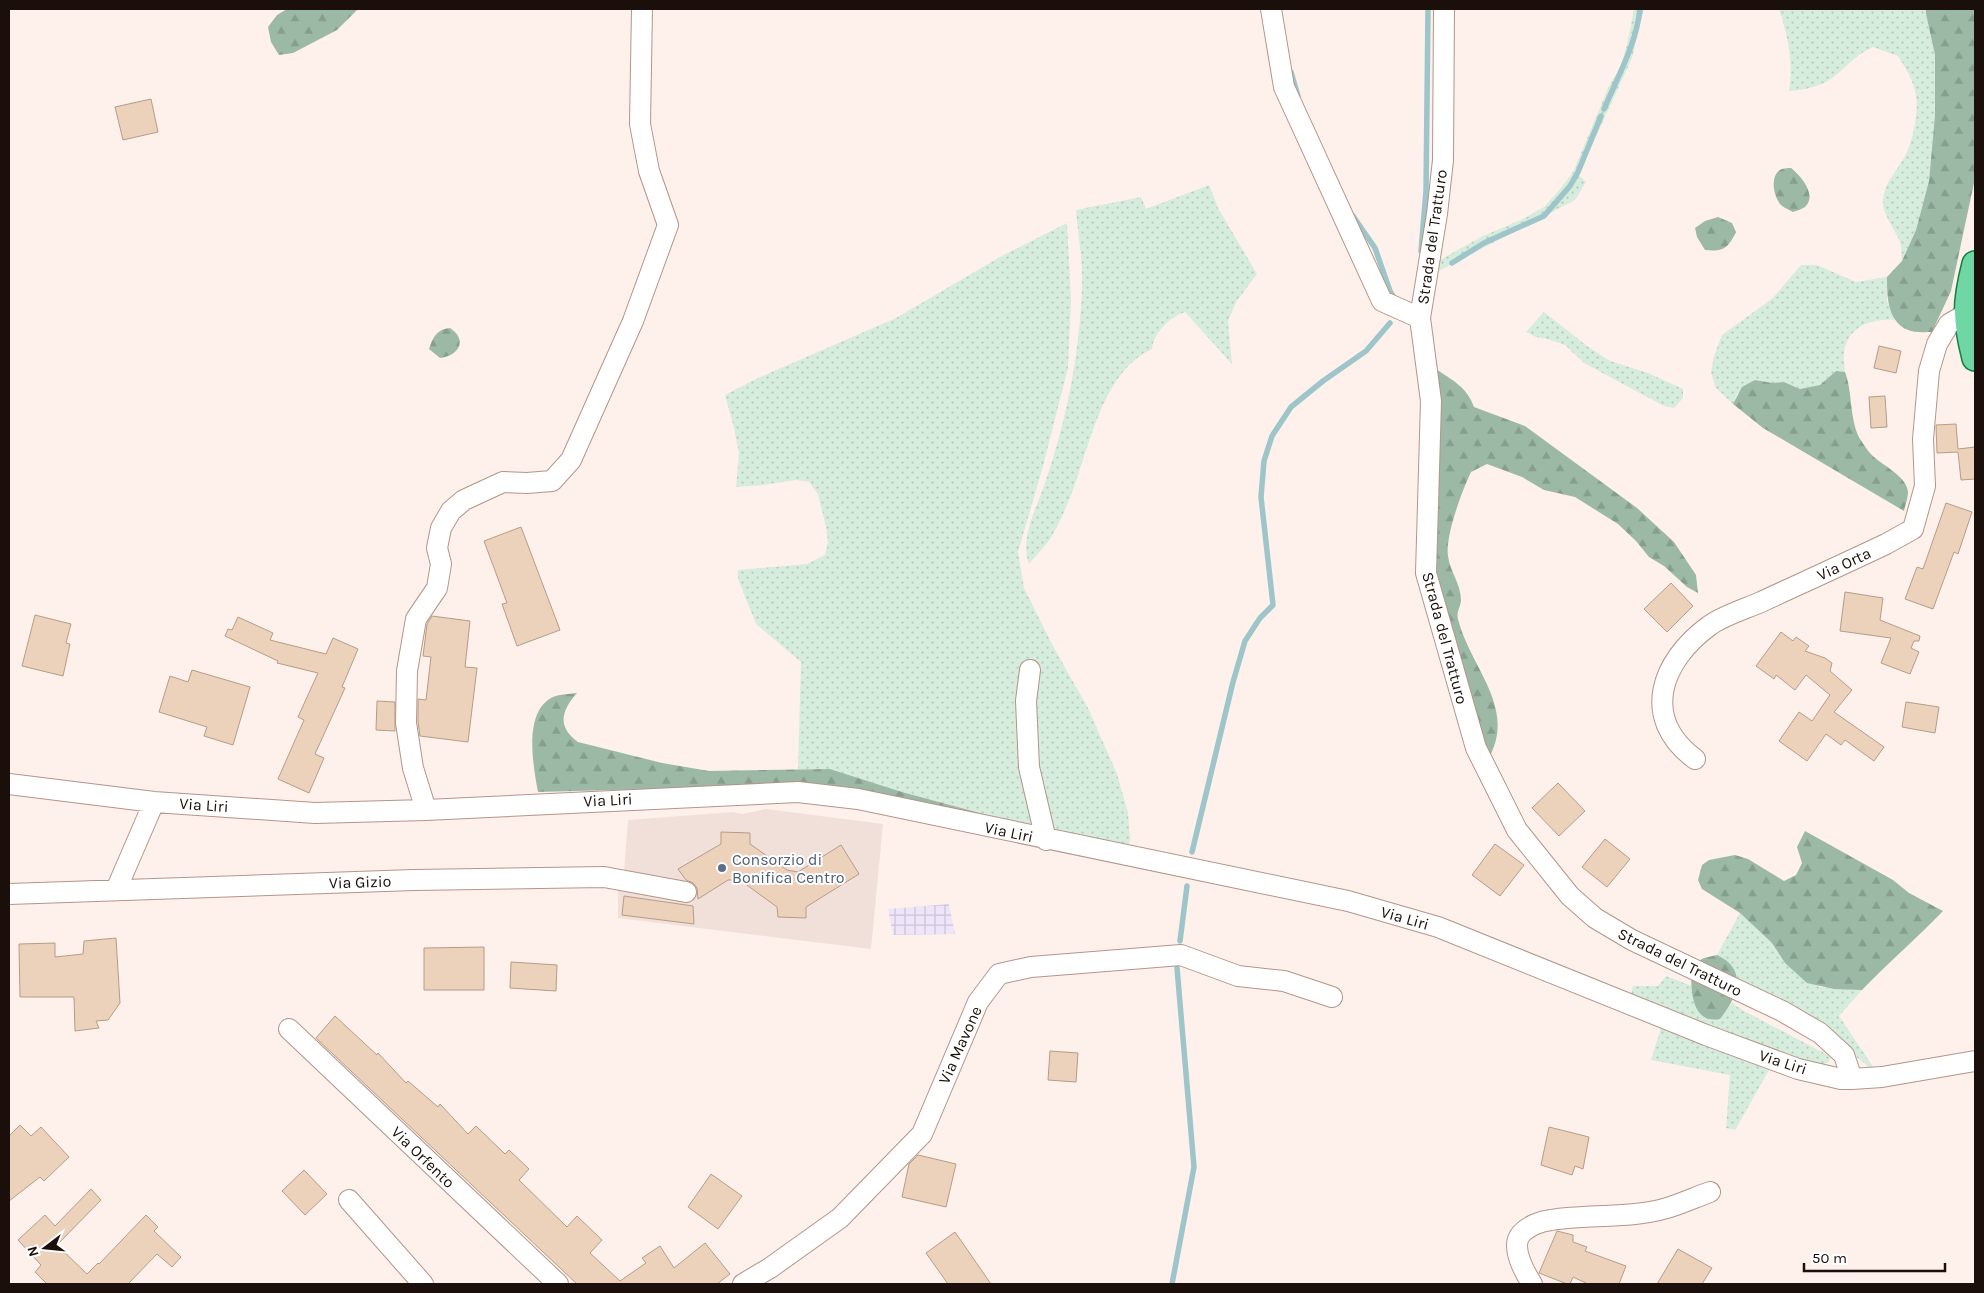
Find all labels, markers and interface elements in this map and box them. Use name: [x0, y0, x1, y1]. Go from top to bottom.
street label: Strada del Tratturo: [1413, 168, 1451, 306]
street label: Via Orta: [1814, 543, 1874, 585]
street label: Strada del Tratturo: [1418, 570, 1472, 706]
street label: Via Liri: [583, 789, 633, 811]
street label: Via Liri: [179, 794, 229, 816]
street label: Via Liri: [983, 818, 1035, 846]
place label: Consorzio di Bonifica Centro: [732, 850, 844, 887]
marker: Consorzio di Bonifica Centro: [716, 862, 728, 874]
street label: Via Gizio: [328, 871, 392, 893]
street label: Via Liri: [1379, 902, 1431, 934]
street label: Strada del Tratturo: [1615, 924, 1745, 1000]
street label: Via Mavone: [934, 1003, 986, 1087]
street label: Via Liri: [1757, 1045, 1809, 1079]
street label: Via Orfento: [387, 1122, 459, 1192]
north arrow: [20, 1223, 70, 1273]
scale bar: [1804, 1240, 1945, 1272]
text: N: [23, 1244, 43, 1259]
text: 50 m: [1812, 1249, 1847, 1267]

